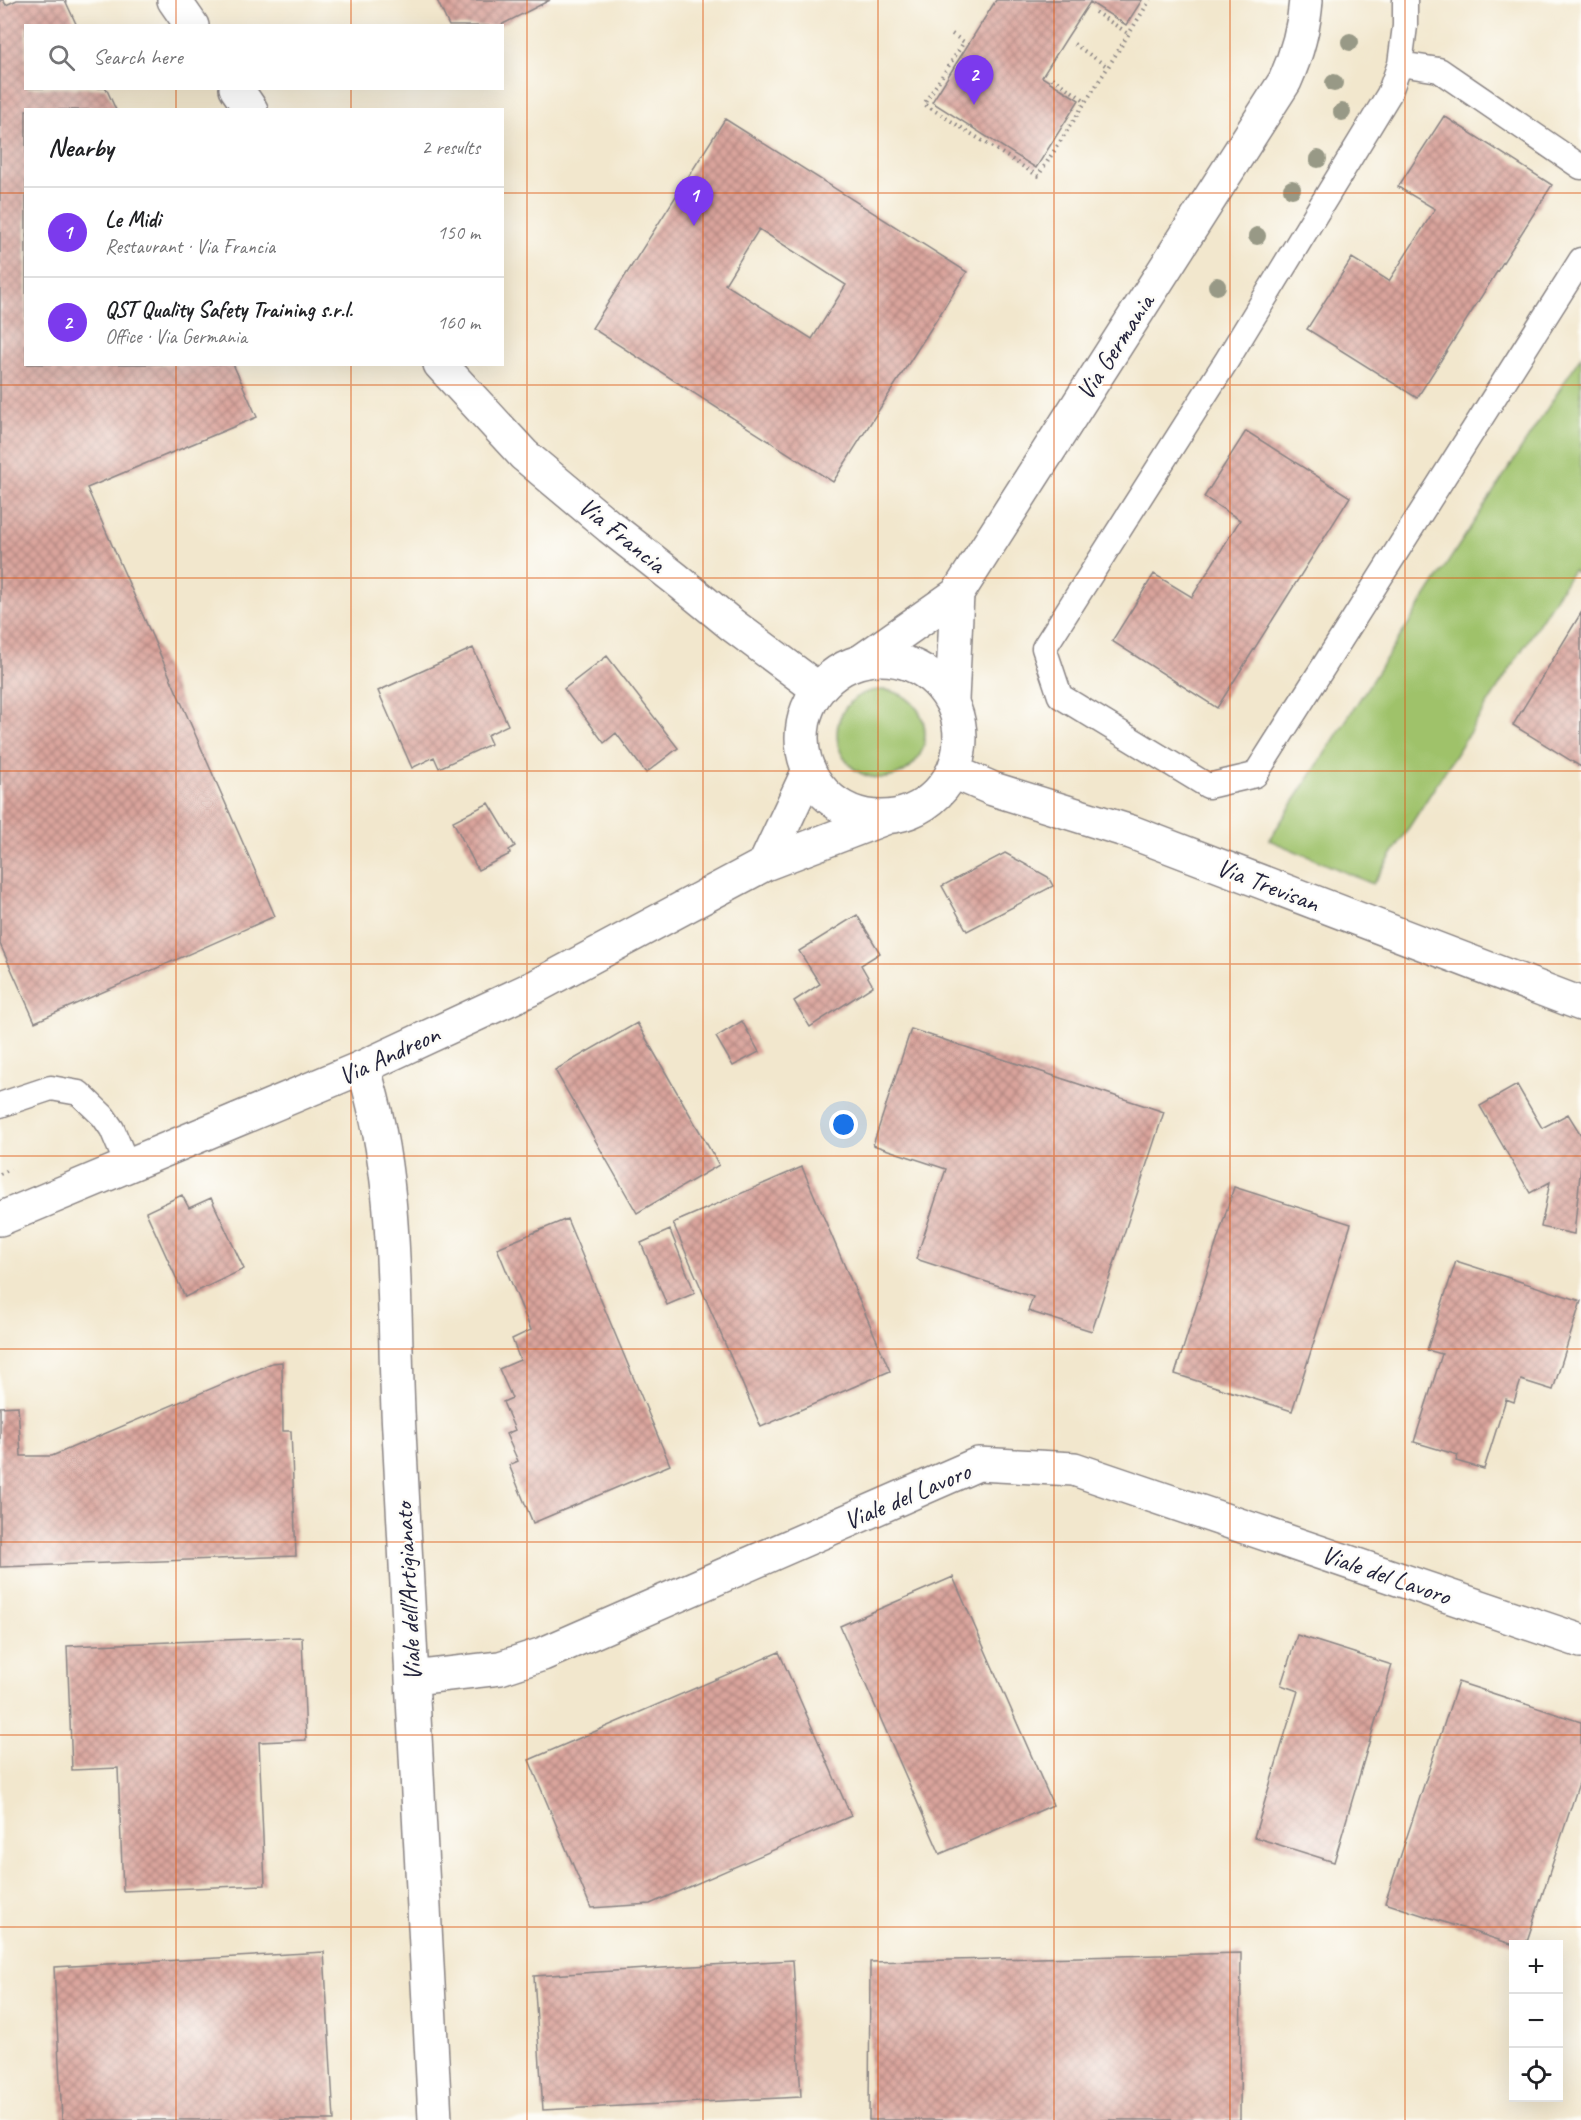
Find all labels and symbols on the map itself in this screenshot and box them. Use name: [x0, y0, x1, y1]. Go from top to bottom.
pin: 2: [954, 56, 994, 105]
pin: 1: [674, 176, 714, 226]
street label: Via Germania: [1069, 286, 1163, 406]
street label: Via Francia: [572, 490, 674, 581]
street label: Via Trevisan: [1212, 850, 1325, 920]
street label: Via Andreon: [333, 1017, 446, 1093]
your location: [829, 1110, 858, 1139]
street label: Viale del Lavoro: [839, 1454, 977, 1537]
street label: Viale dell'Artigianato: [387, 1499, 429, 1682]
street label: Viale del Lavoro: [1317, 1538, 1457, 1613]

